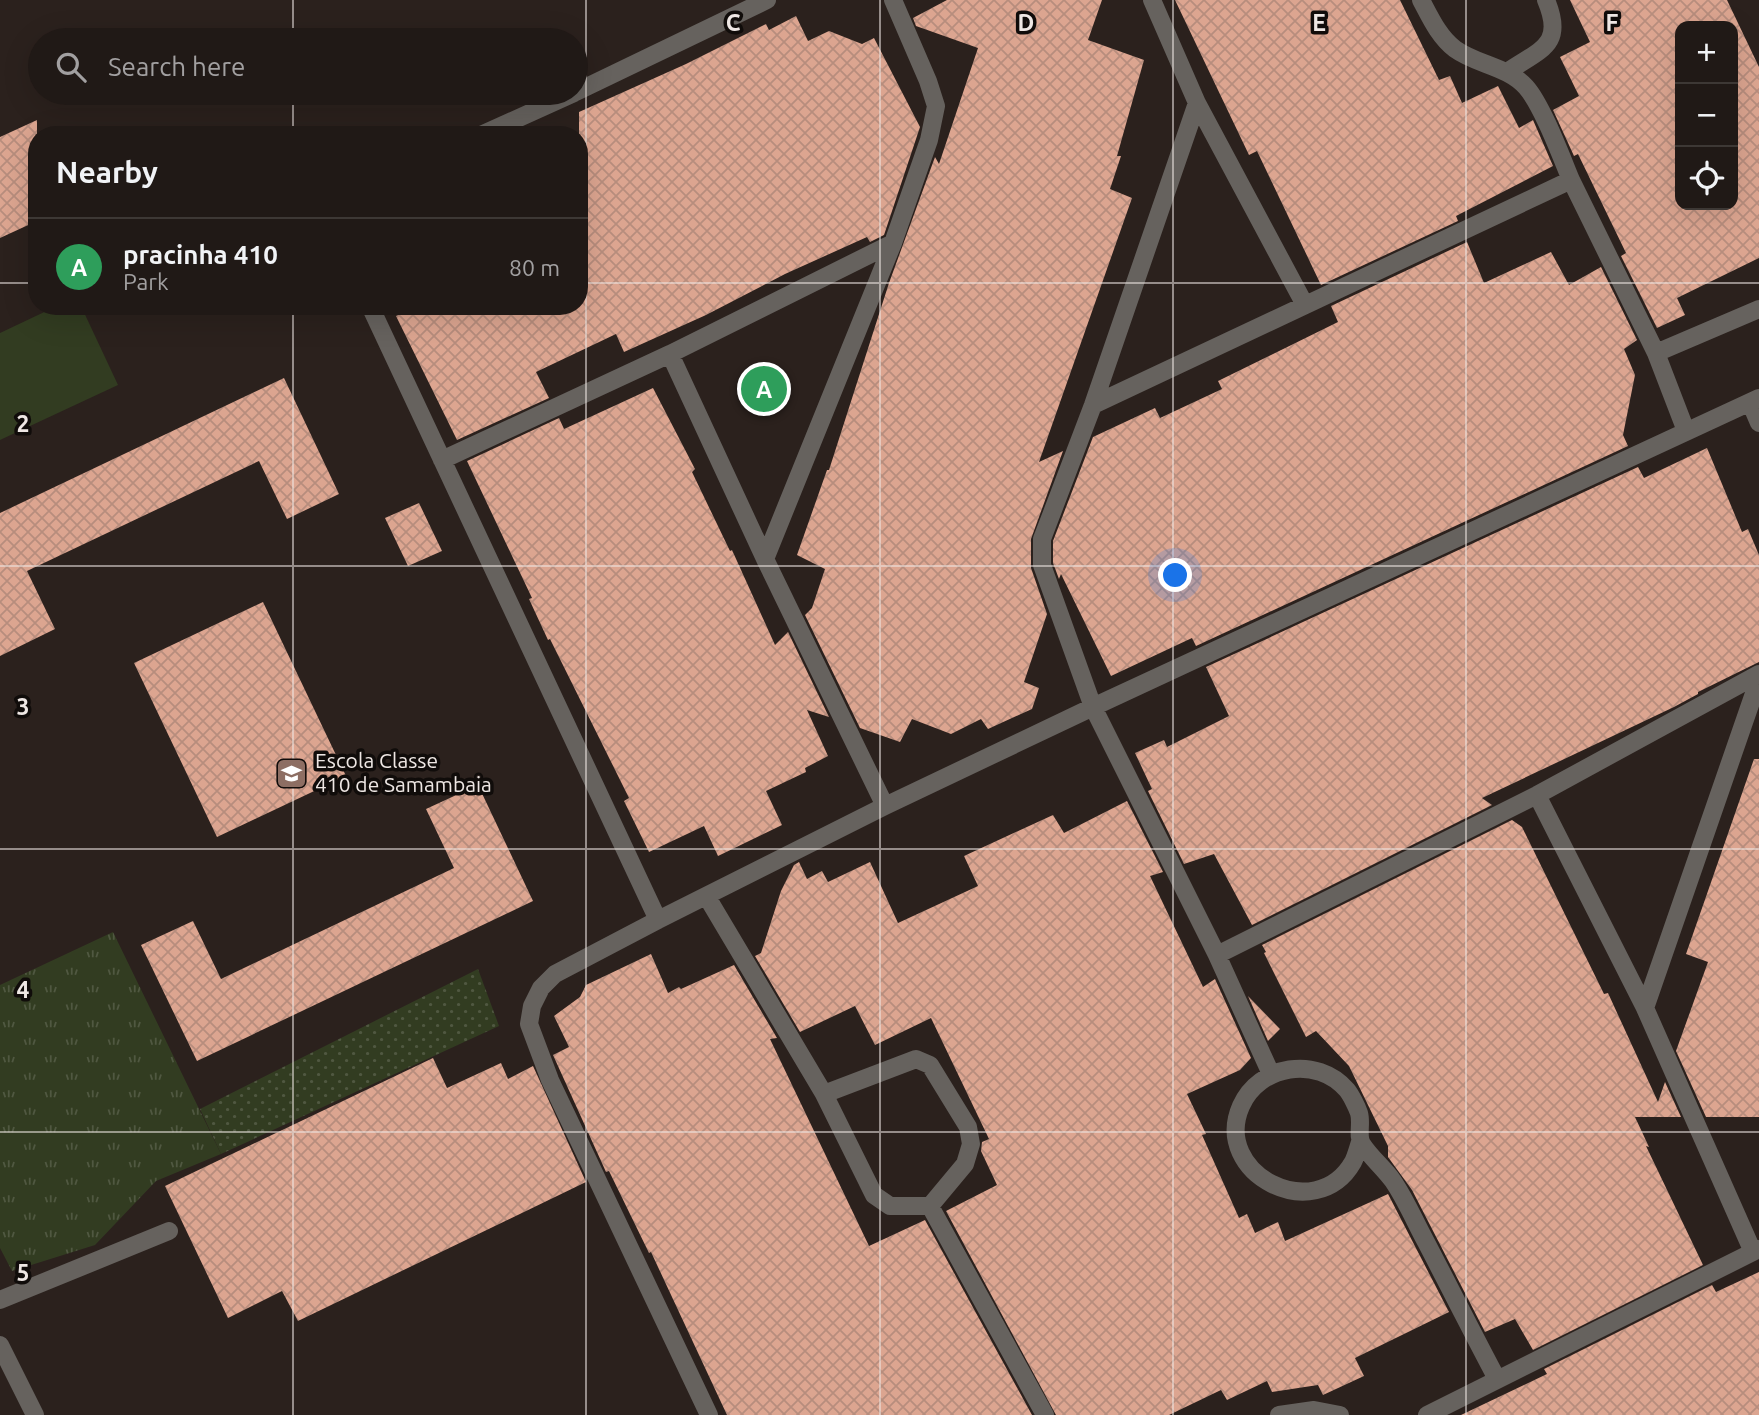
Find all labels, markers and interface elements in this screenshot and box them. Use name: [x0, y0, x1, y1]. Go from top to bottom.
text: C: [726, 10, 741, 35]
text: D: [1018, 10, 1034, 35]
text: E: [1312, 10, 1326, 35]
text: F: [1606, 10, 1619, 35]
map controls: [1675, 21, 1738, 210]
button: +: [1675, 21, 1738, 84]
search box: [28, 28, 588, 105]
icon: search: [52, 48, 90, 86]
text: Search here: [108, 52, 245, 81]
button: −: [1675, 84, 1738, 147]
button: locate: [1675, 147, 1738, 210]
text: Nearby: [56, 155, 158, 189]
text: pracinha 410: [123, 240, 278, 269]
text: A: [71, 255, 87, 280]
text: 80 m: [509, 255, 560, 280]
text: Park: [123, 269, 169, 294]
pin: A: [741, 363, 787, 415]
text: 2: [17, 411, 29, 436]
your location: [1158, 558, 1192, 592]
text: 3: [17, 694, 29, 719]
place label: Escola Classe 410 de Samambaia: [315, 748, 492, 796]
school or university icon: Escola Classe 410 de Samambaia: [275, 756, 309, 790]
text: 4: [17, 977, 30, 1002]
text: 5: [17, 1260, 29, 1285]

